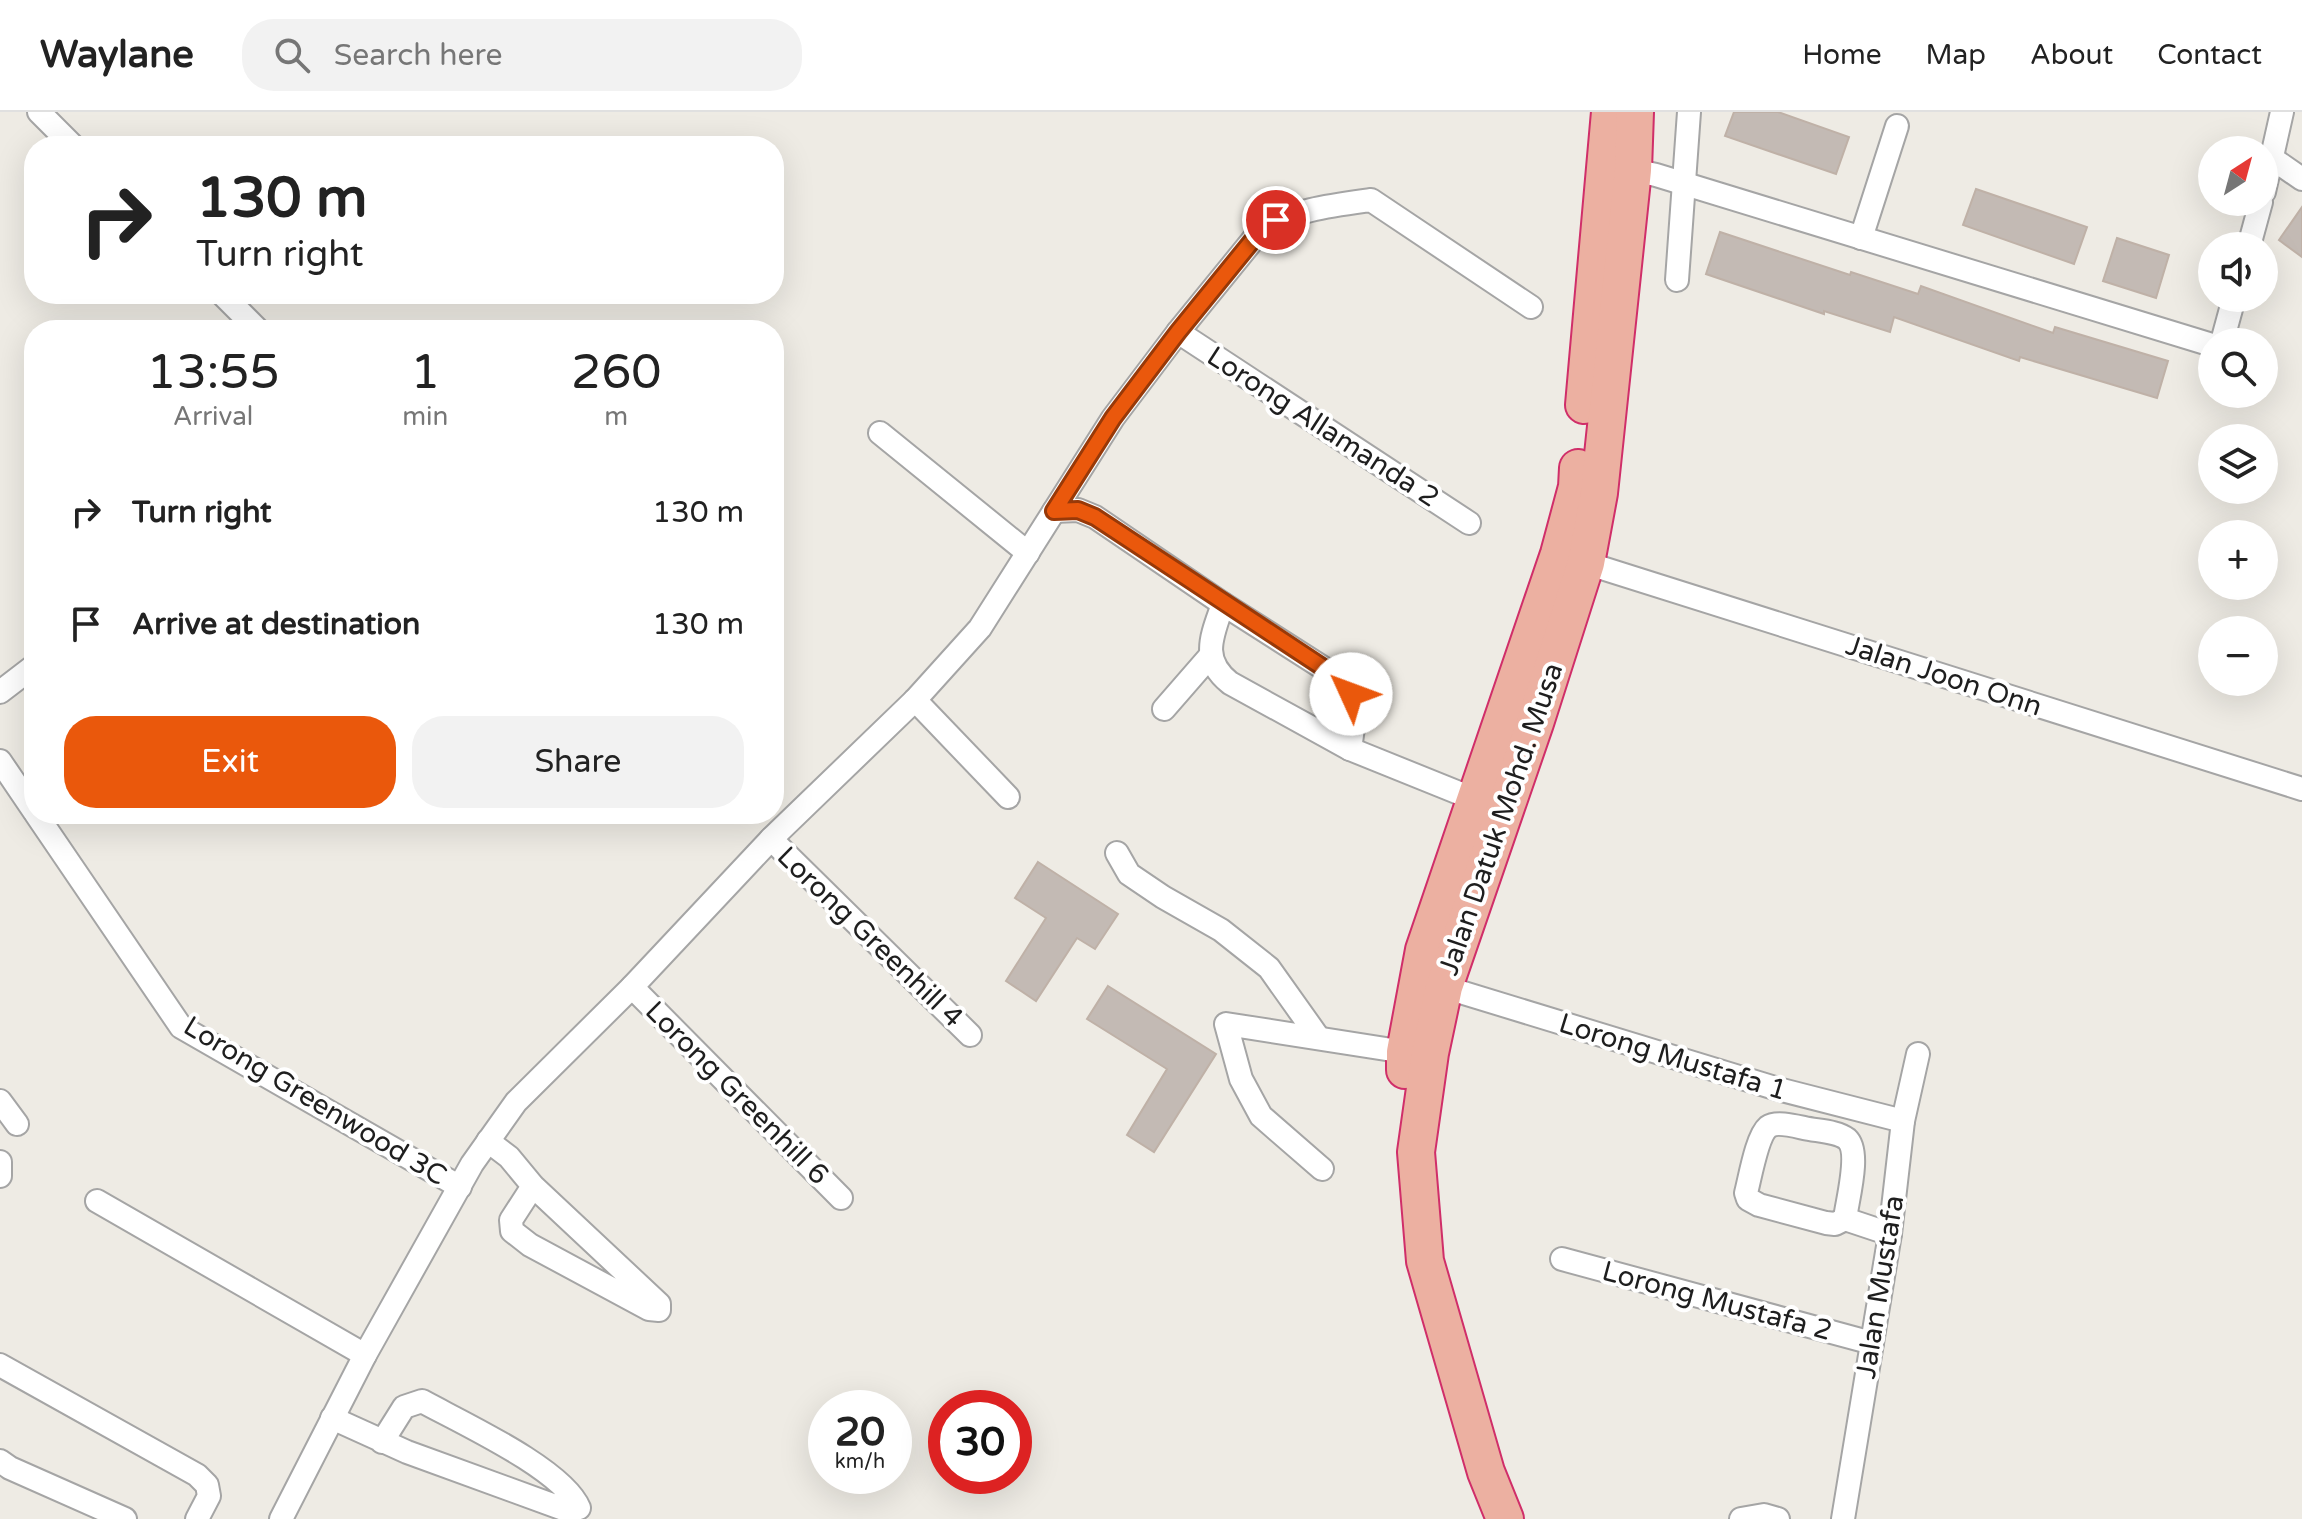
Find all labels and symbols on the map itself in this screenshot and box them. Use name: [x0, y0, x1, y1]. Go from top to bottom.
north arrow: [2198, 136, 2278, 216]
pin: [1242, 186, 1310, 254]
street label: Lorong Allamanda 2: [1201, 339, 1445, 515]
street label: Jalan Joon Onn: [1842, 628, 2046, 724]
position arrow: [1309, 652, 1393, 736]
street label: Jalan Datuk Mohd. Musa: [1432, 658, 1570, 980]
street label: Lorong Greenhill 4: [770, 839, 970, 1035]
street label: Lorong Greenhill 6: [638, 994, 836, 1192]
street label: Lorong Mustafa 1: [1555, 1006, 1791, 1108]
street label: Lorong Greenwood 3C: [177, 1009, 453, 1193]
street label: Jalan Mustafa: [1849, 1193, 1911, 1381]
street label: Lorong Mustafa 2: [1598, 1254, 1836, 1348]
speed limit sign: 30: [928, 1390, 1032, 1494]

